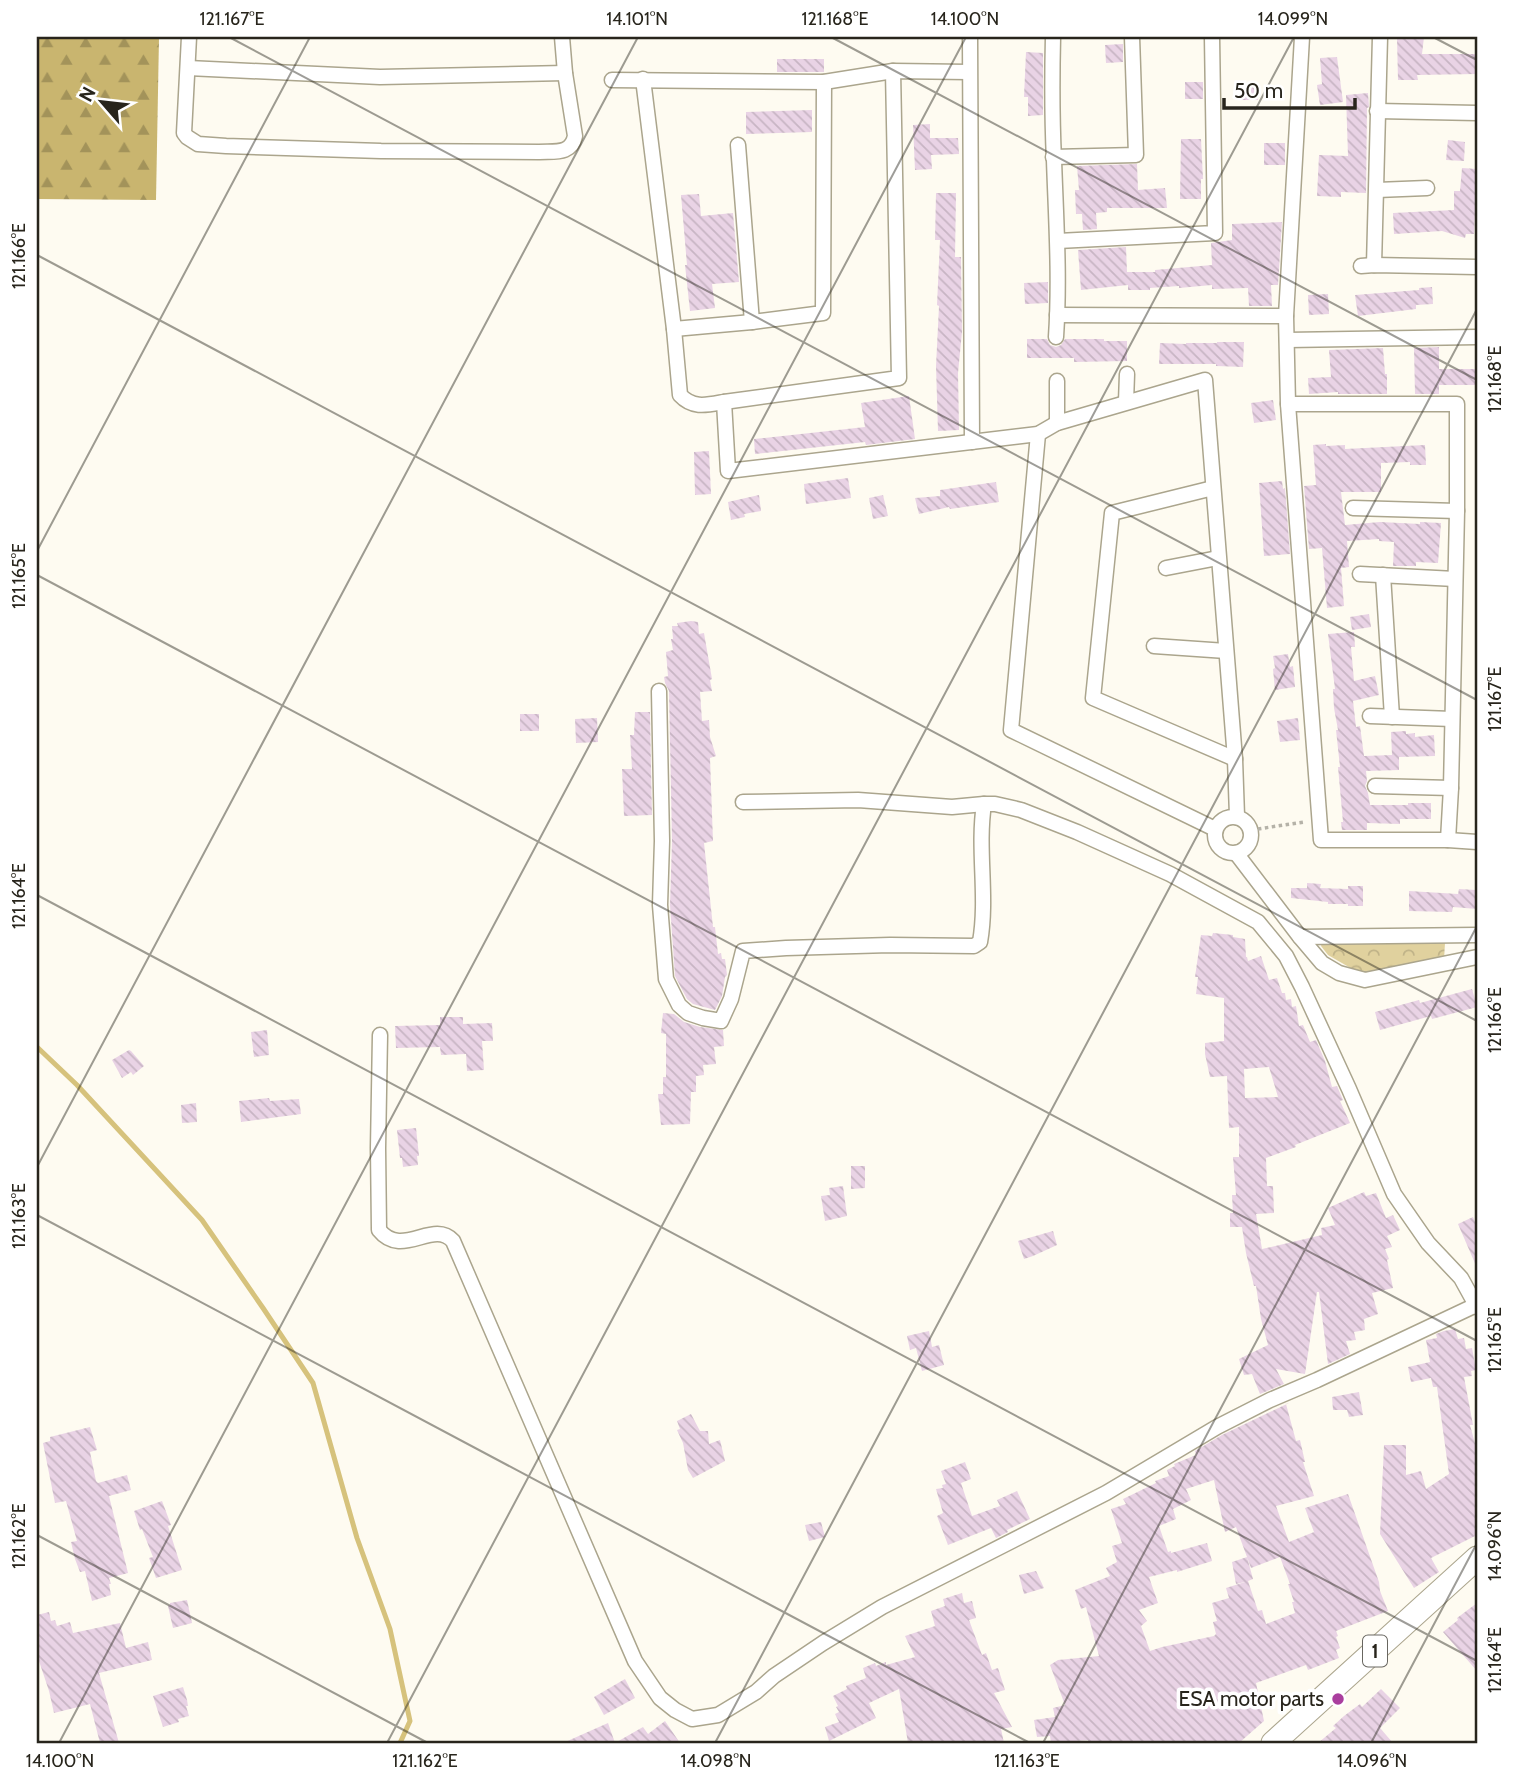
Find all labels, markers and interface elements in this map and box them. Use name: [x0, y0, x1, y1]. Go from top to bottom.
text: 121.167°E: [200, 8, 264, 30]
text: 14.101°N: [606, 8, 668, 30]
text: 121.168°E: [802, 8, 868, 30]
text: 14.100°N: [931, 8, 999, 30]
text: 14.099°N: [1258, 8, 1328, 30]
north arrow: [66, 66, 136, 136]
scale bar: [1224, 66, 1355, 110]
text: 50 m: [1234, 78, 1283, 103]
text: N: [74, 83, 101, 106]
text: 121.166°E: [8, 223, 30, 289]
text: 121.168°E: [1484, 346, 1506, 412]
text: 121.165°E: [8, 543, 30, 609]
text: 121.167°E: [1484, 667, 1506, 731]
text: 121.164°E: [8, 863, 30, 929]
text: 121.166°E: [1484, 987, 1506, 1053]
text: 121.163°E: [8, 1183, 30, 1249]
text: 121.165°E: [1484, 1307, 1506, 1373]
text: 121.162°E: [8, 1503, 30, 1569]
text: 14.096°N: [1484, 1511, 1506, 1581]
text: 121.164°E: [1484, 1627, 1506, 1693]
road number: 1: [1363, 1636, 1387, 1666]
place label: ESA motor parts: [1179, 1686, 1324, 1711]
marker: ESA motor parts: [1330, 1691, 1346, 1707]
text: 14.100°N: [26, 1750, 94, 1772]
text: 121.162°E: [392, 1750, 458, 1772]
text: 14.098°N: [680, 1750, 752, 1772]
text: 121.163°E: [994, 1750, 1060, 1772]
text: 14.096°N: [1337, 1750, 1407, 1772]

